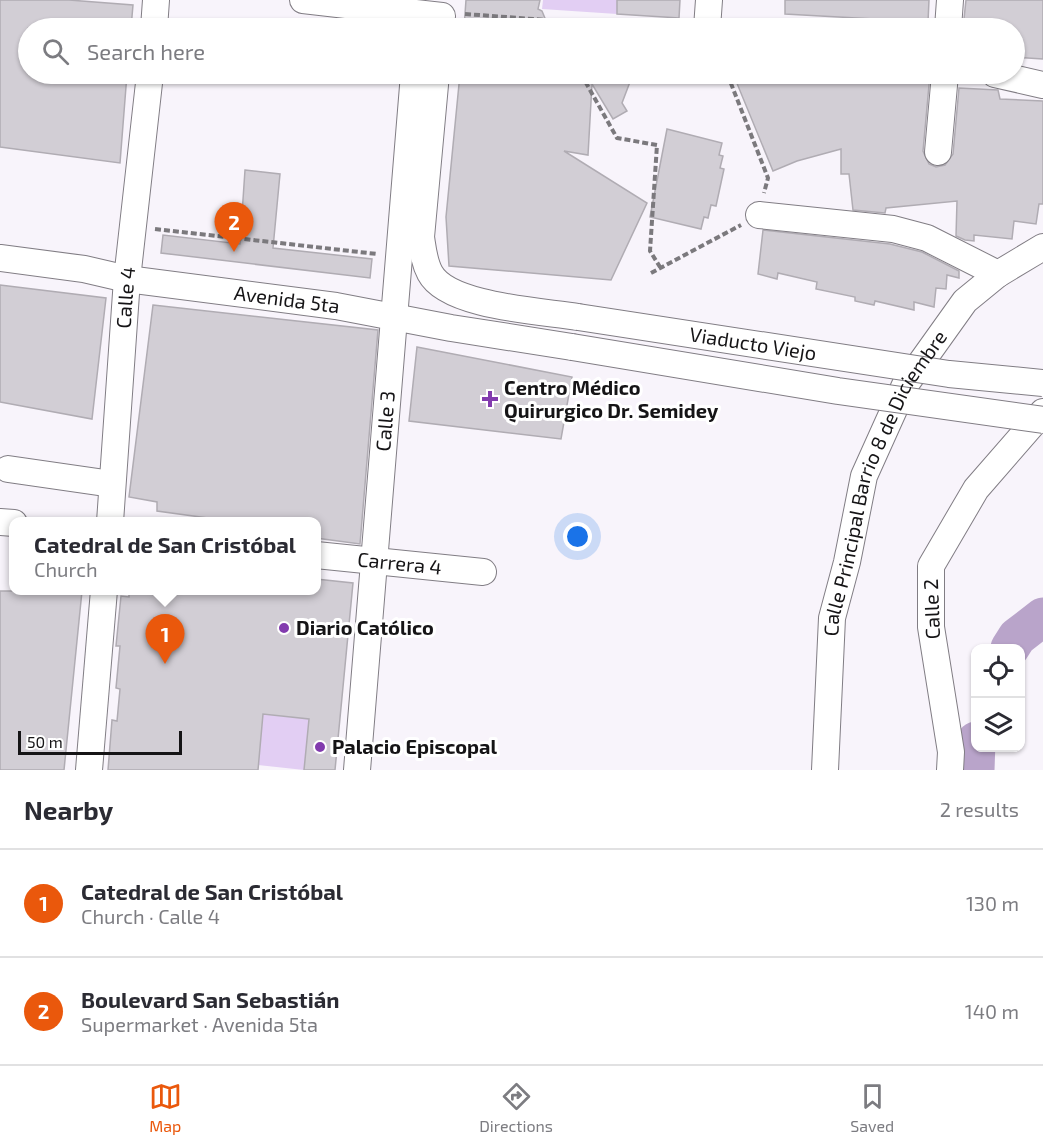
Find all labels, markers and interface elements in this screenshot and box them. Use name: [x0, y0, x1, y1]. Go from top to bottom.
search box: [18, 18, 1025, 84]
icon: search: [39, 35, 72, 68]
text: Search here: [87, 38, 205, 64]
pin: 2: [214, 202, 254, 252]
street label: Calle 4: [111, 265, 139, 329]
street label: Avenida 5ta: [233, 280, 341, 317]
street label: Viaducto Viejo: [688, 321, 818, 364]
street label: Calle Principal Barrio 8 de Diciembre: [818, 325, 951, 637]
place label: Centro Médico Quirurgico Dr. Semidey: [504, 375, 719, 423]
street label: Calle 3: [370, 390, 399, 452]
marker: Centro Médico Quirurgico Dr. Semidey: [481, 390, 499, 408]
popup: [9, 517, 321, 595]
your location: [563, 522, 592, 551]
text: Catedral de San Cristóbal: [34, 531, 296, 557]
street label: Carrera 4: [356, 546, 443, 579]
text: Church: [34, 557, 98, 581]
street label: Calle 2: [918, 578, 944, 640]
pin: 1: [146, 614, 184, 664]
place label: Diario Católico: [296, 615, 434, 639]
marker: Diario Católico: [277, 621, 291, 635]
map controls: [971, 644, 1025, 752]
button: locate: [971, 644, 1025, 698]
button: layers: [971, 698, 1025, 752]
scale bar: [18, 728, 182, 756]
text: 50 m: [27, 732, 63, 751]
place label: Palacio Episcopal: [332, 734, 497, 758]
marker: Palacio Episcopal: [313, 740, 327, 754]
text: Nearby: [24, 794, 113, 825]
text: 2 results: [940, 797, 1019, 821]
text: Catedral de San Cristóbal: [81, 878, 343, 904]
text: 1: [39, 891, 48, 915]
text: 130 m: [966, 891, 1019, 915]
text: Church · Calle 4: [81, 904, 220, 928]
text: Boulevard San Sebastián: [81, 986, 339, 1012]
text: 2: [38, 999, 49, 1023]
text: 140 m: [965, 999, 1019, 1023]
text: Supermarket · Avenida 5ta: [81, 1012, 318, 1036]
tab: Map: [149, 1080, 182, 1135]
tab: Directions: [479, 1080, 553, 1135]
tab: Saved: [850, 1080, 894, 1135]

